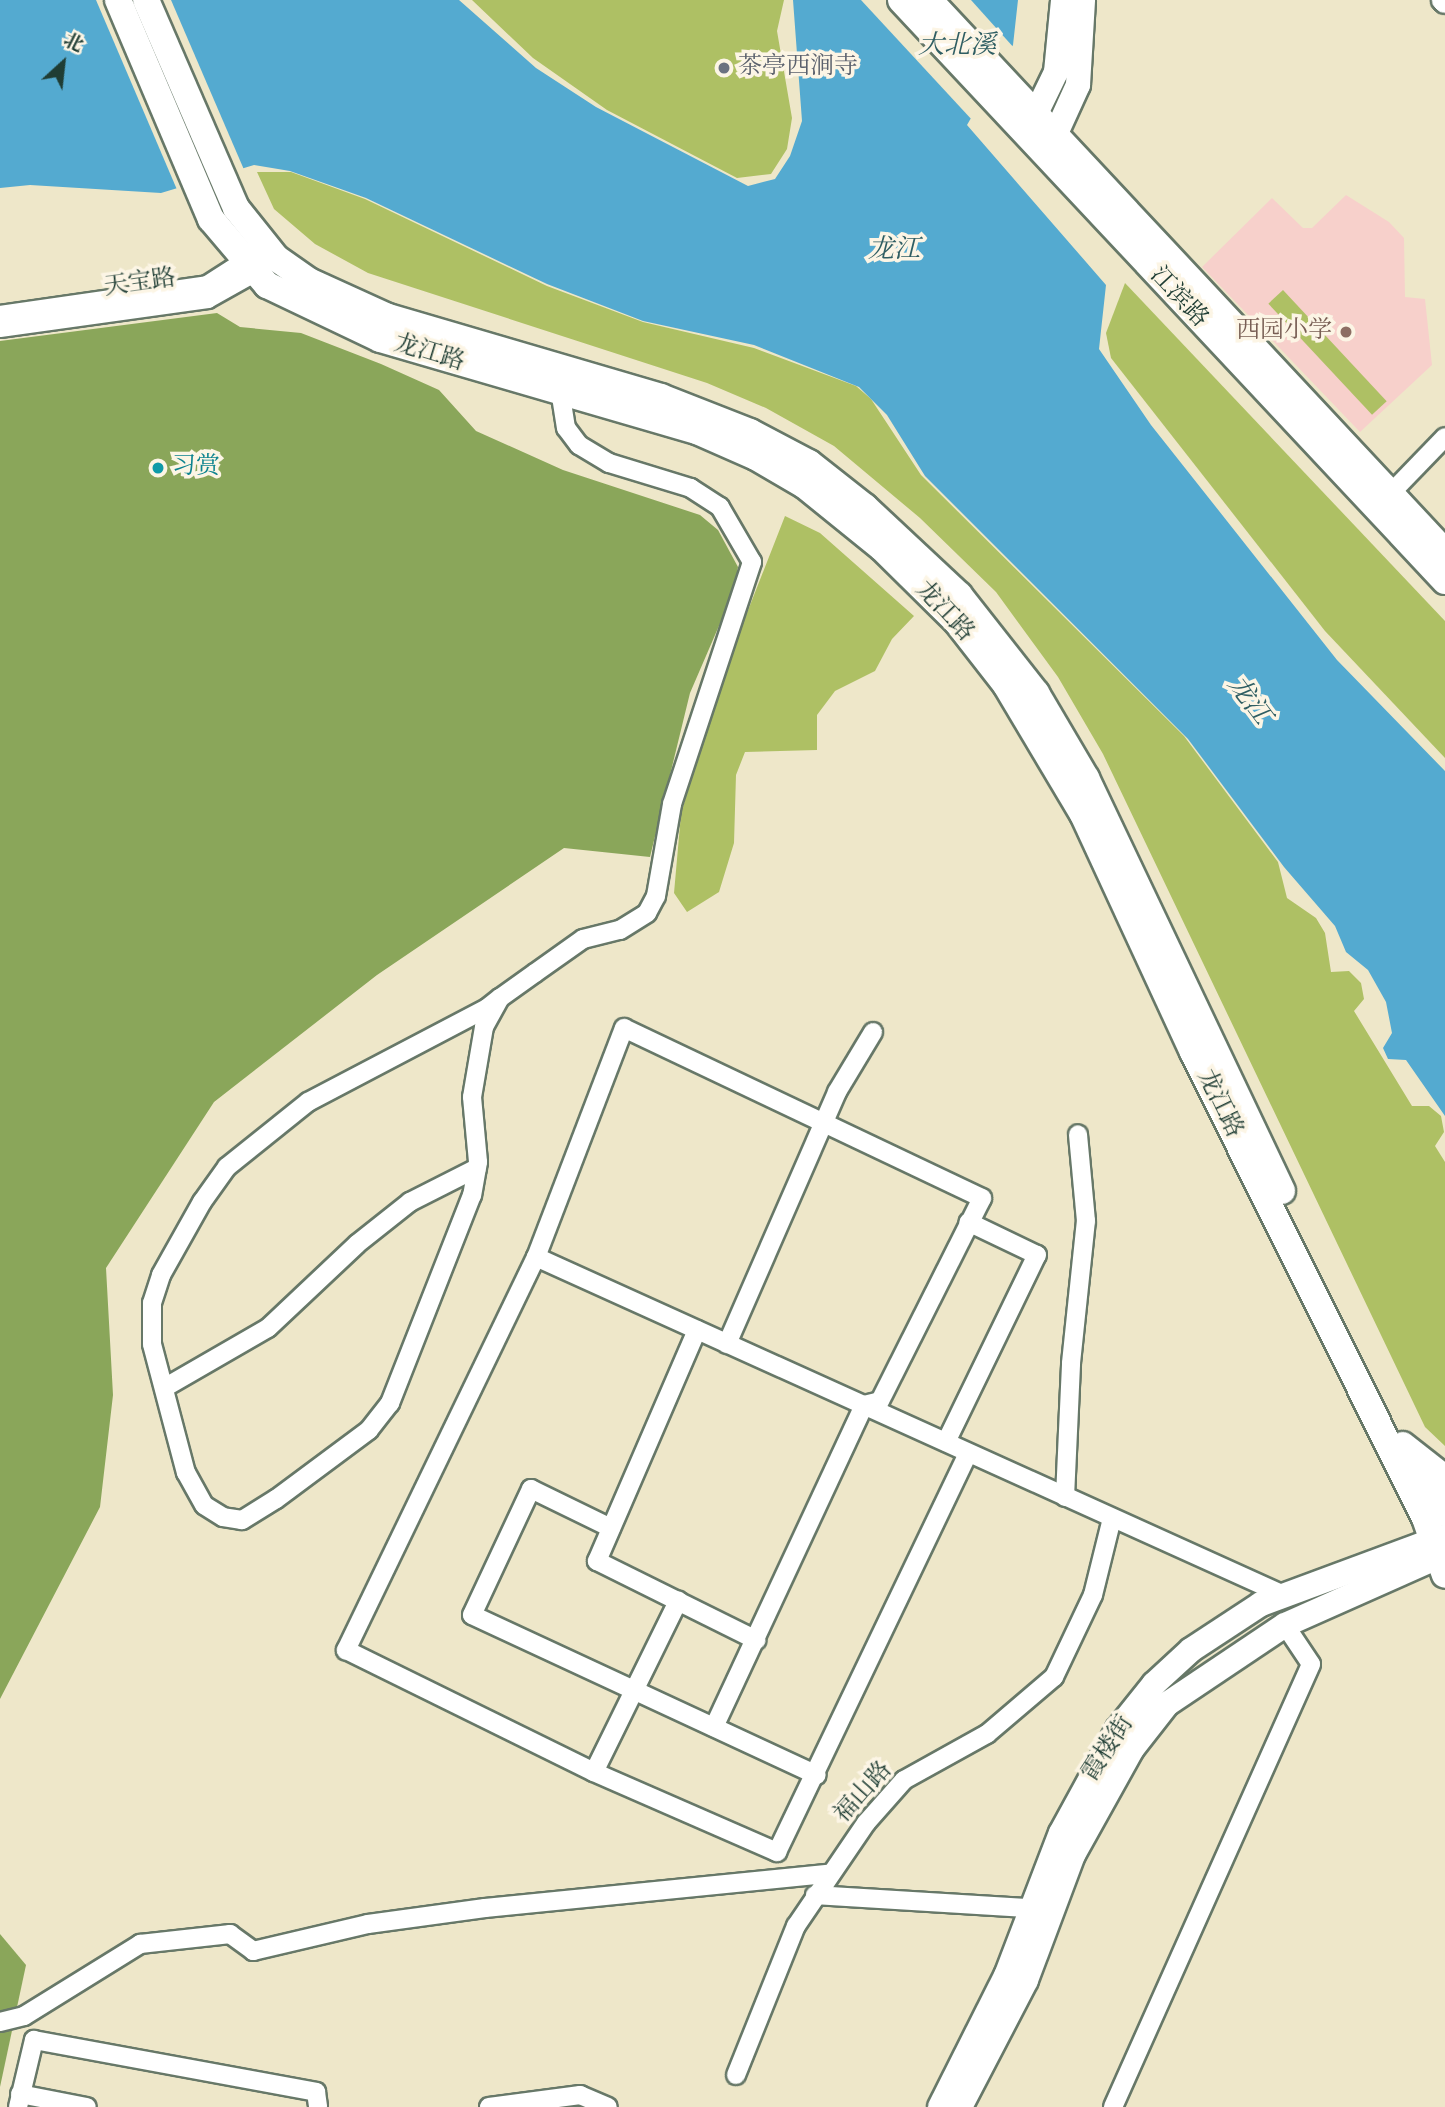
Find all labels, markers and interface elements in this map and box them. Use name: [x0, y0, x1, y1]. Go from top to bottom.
north arrow: [28, 28, 98, 98]
text: 北: [60, 31, 86, 57]
water label: 大北溪: [918, 31, 996, 63]
place label: 茶亭西涧寺: [738, 54, 858, 82]
marker: 茶亭西涧寺: [716, 60, 732, 76]
water label: 龙江: [868, 235, 920, 267]
street label: 江滨路: [1143, 262, 1213, 334]
street label: 天宝路: [102, 265, 178, 303]
place label: 西园小学: [1236, 318, 1332, 346]
marker: 西园小学: [1338, 324, 1354, 340]
street label: 龙江路: [390, 330, 468, 378]
place label: 习赏: [172, 454, 220, 482]
marker: 习赏: [150, 460, 166, 476]
street label: 龙江路: [909, 576, 979, 648]
water label: 龙江: [1220, 671, 1276, 731]
street label: 龙江路: [1190, 1065, 1248, 1143]
street label: 霞楼街: [1077, 1711, 1141, 1787]
street label: 福山路: [829, 1757, 899, 1829]

